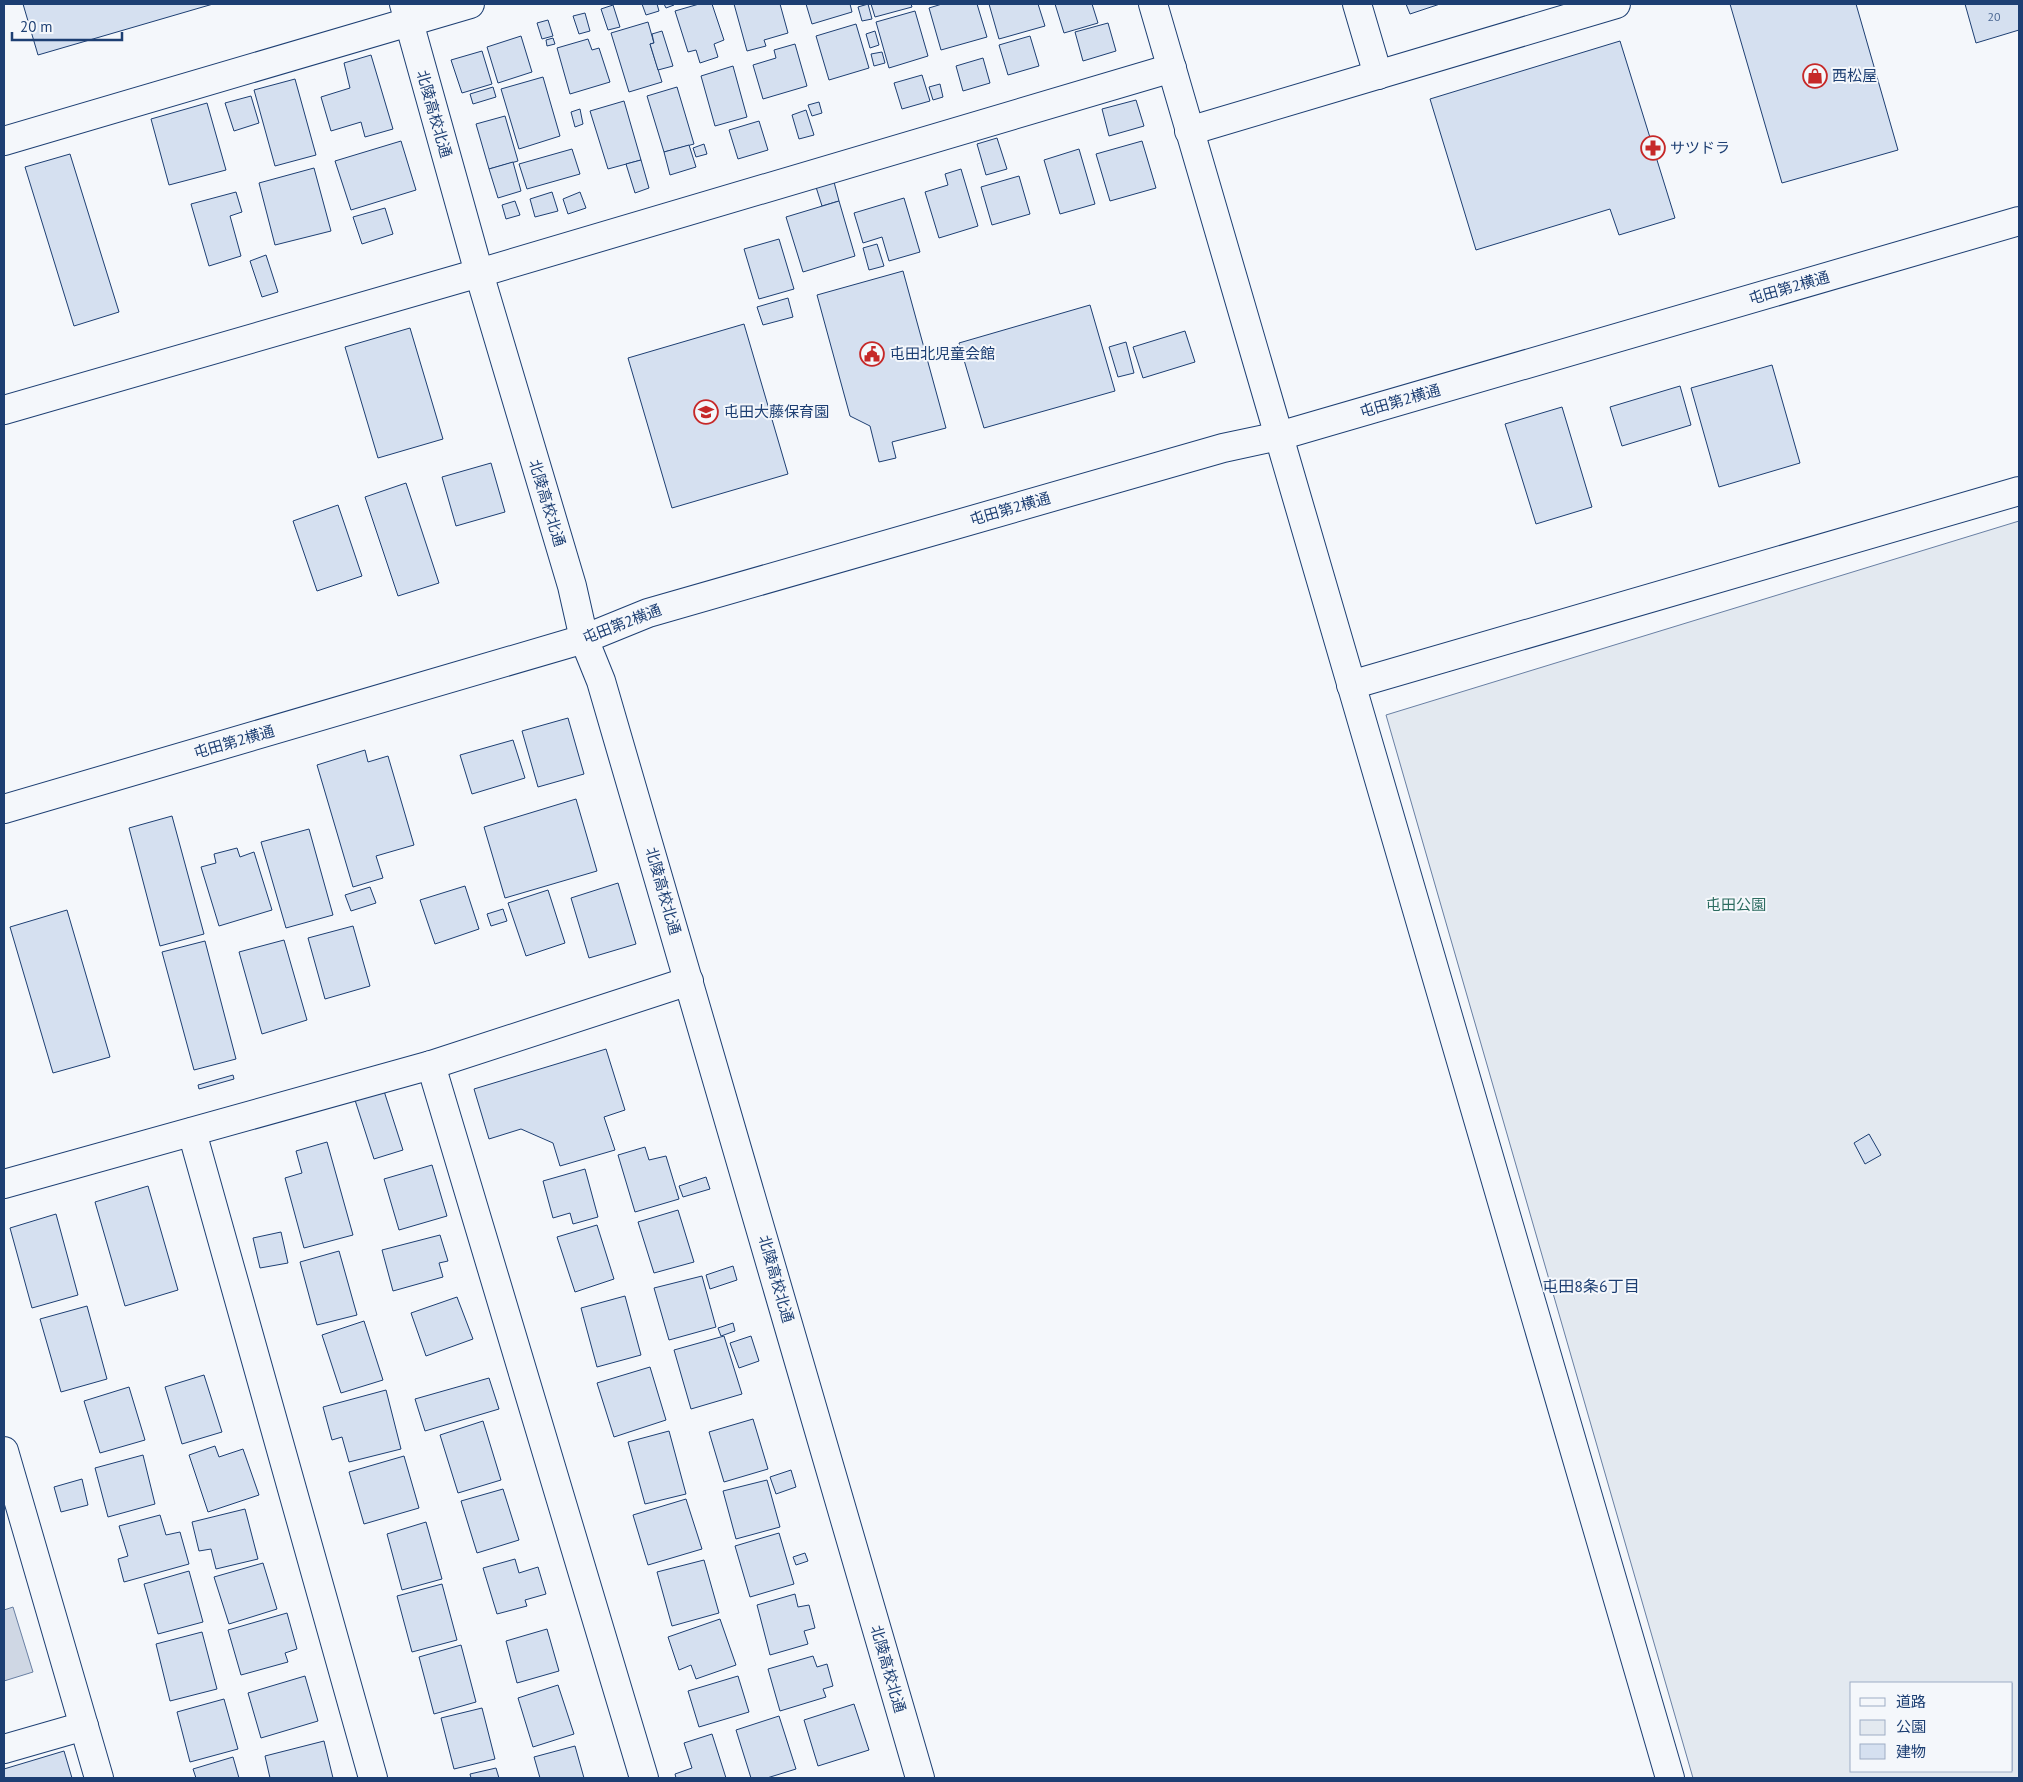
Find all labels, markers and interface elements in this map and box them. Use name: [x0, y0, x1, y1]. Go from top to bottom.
house number: 20: [1987, 9, 2001, 24]
scale bar: [12, 10, 122, 42]
text: 20 m: [20, 17, 53, 36]
shop icon: 西松屋: [1802, 63, 1828, 89]
place label: 西松屋: [1832, 66, 1877, 85]
street label: 北陵高校北通: [413, 68, 456, 160]
pharmacy icon: サツドラ: [1640, 135, 1666, 161]
place label: サツドラ: [1670, 138, 1730, 157]
street label: 屯田第2横通: [1746, 267, 1831, 308]
public building icon: 屯田北児童会館: [859, 341, 885, 367]
place label: 屯田北児童会館: [890, 344, 995, 363]
street label: 屯田第2横通: [1357, 380, 1442, 421]
school or university icon: 屯田大藤保育園: [693, 399, 719, 425]
place label: 屯田大藤保育園: [724, 402, 829, 421]
street label: 北陵高校北通: [525, 457, 570, 549]
street label: 屯田第2横通: [967, 488, 1052, 529]
street label: 屯田第2横通: [580, 600, 664, 647]
street label: 屯田第2横通: [191, 721, 276, 762]
street label: 北陵高校北通: [642, 845, 685, 937]
park label: 屯田公園: [1706, 895, 1766, 914]
street label: 北陵高校北通: [755, 1233, 798, 1325]
district label: 屯田8条6丁目: [1542, 1276, 1640, 1296]
street label: 北陵高校北通: [867, 1623, 910, 1715]
legend: [1850, 1682, 2013, 1772]
text: 道路: [1896, 1692, 1926, 1711]
text: 公園: [1896, 1717, 1926, 1736]
text: 建物: [1896, 1742, 1926, 1761]

